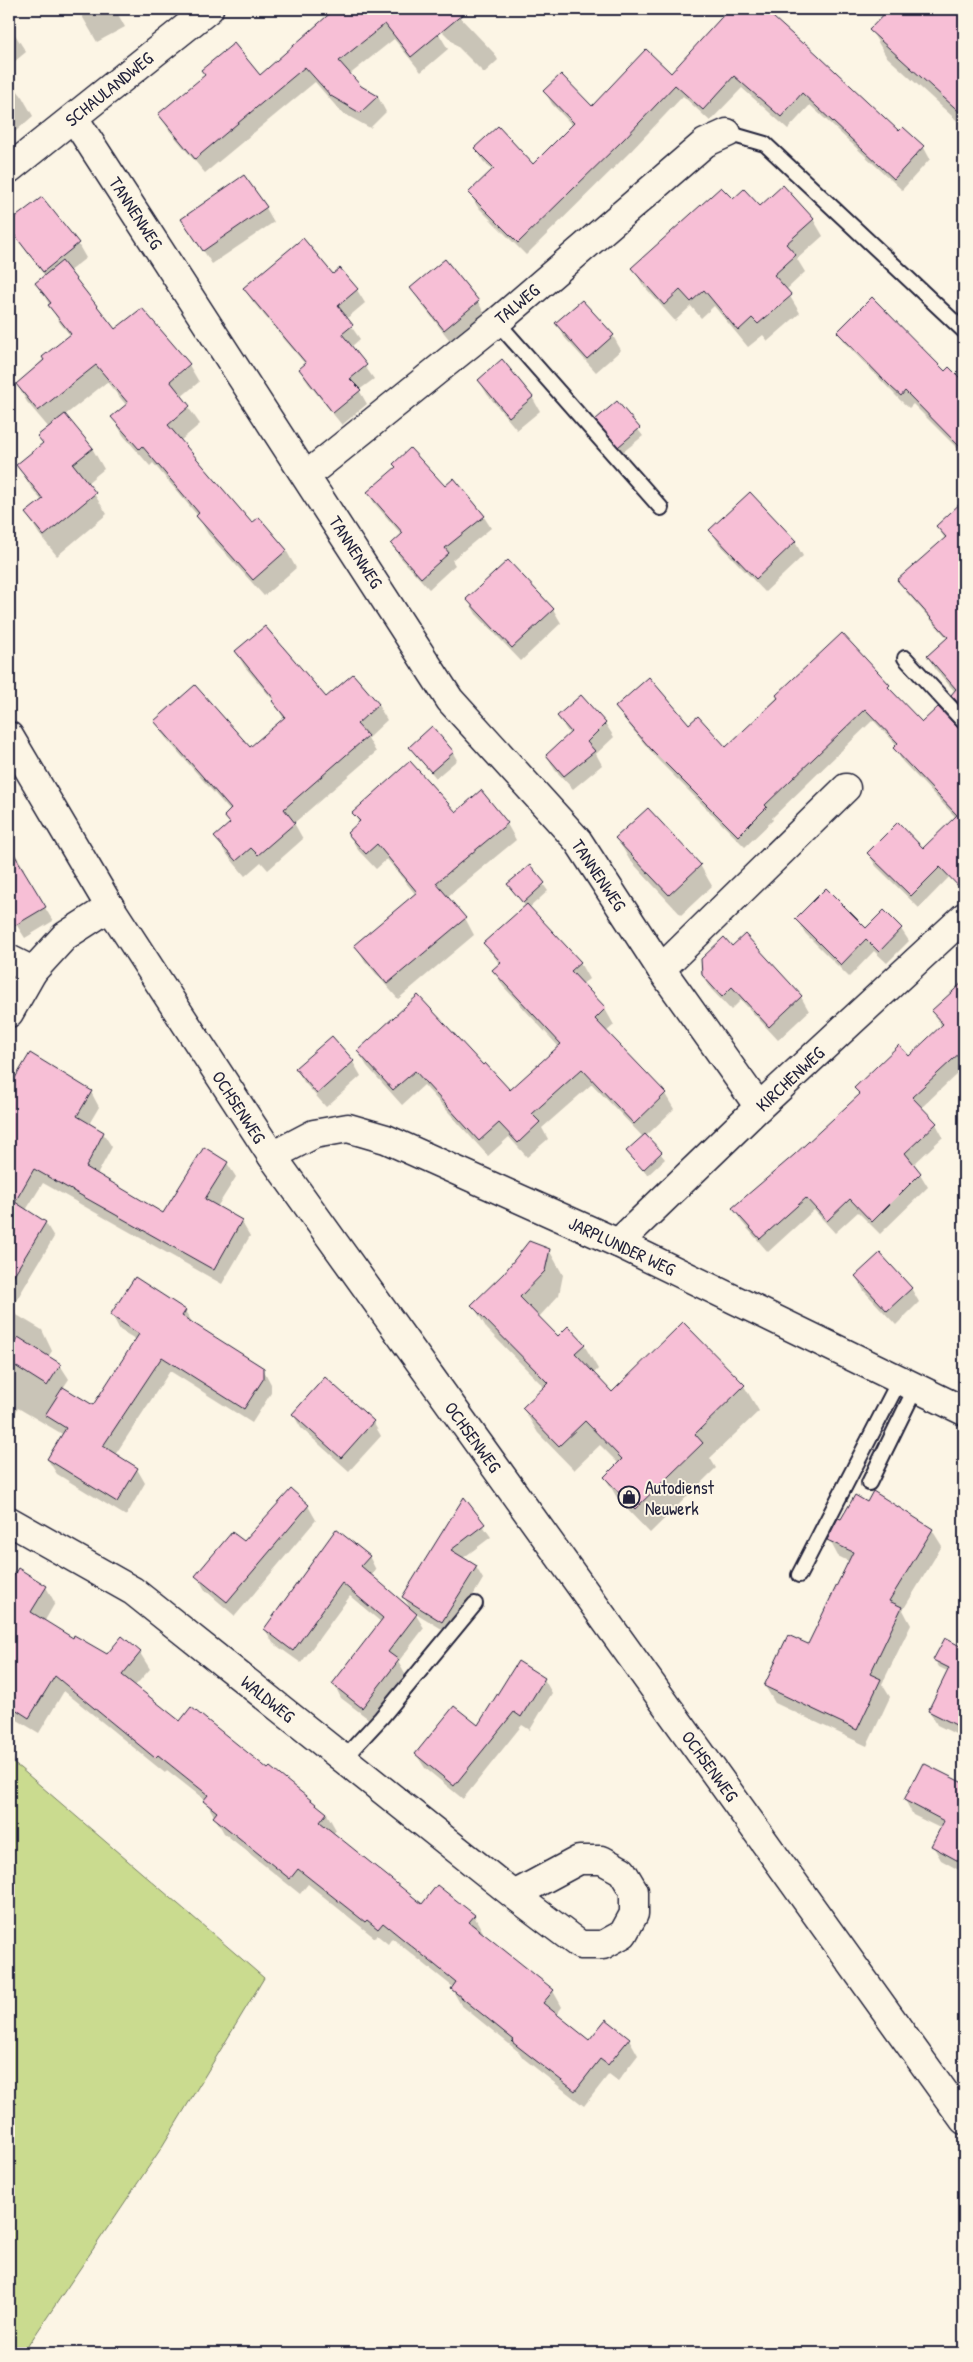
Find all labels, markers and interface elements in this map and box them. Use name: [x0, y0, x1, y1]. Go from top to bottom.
street label: SCHAULANDWEG: [60, 46, 159, 132]
street label: TANNENWEG: [103, 172, 169, 254]
street label: TALWEG: [489, 278, 545, 330]
street label: TANNENWEG: [323, 511, 389, 593]
street label: TANNENWEG: [566, 834, 632, 916]
street label: KIRCHENWEG: [750, 1041, 830, 1117]
street label: OCHSENWEG: [206, 1066, 272, 1148]
street label: JARPLUNDER WEG: [565, 1210, 680, 1282]
street label: OCHSENWEG: [439, 1397, 507, 1478]
place label: Autodienst Neuwerk: [645, 1475, 715, 1521]
shop icon: Autodienst Neuwerk: [617, 1485, 641, 1509]
street label: WALDWEG: [236, 1670, 301, 1729]
street label: OCHSENWEG: [676, 1726, 744, 1807]

